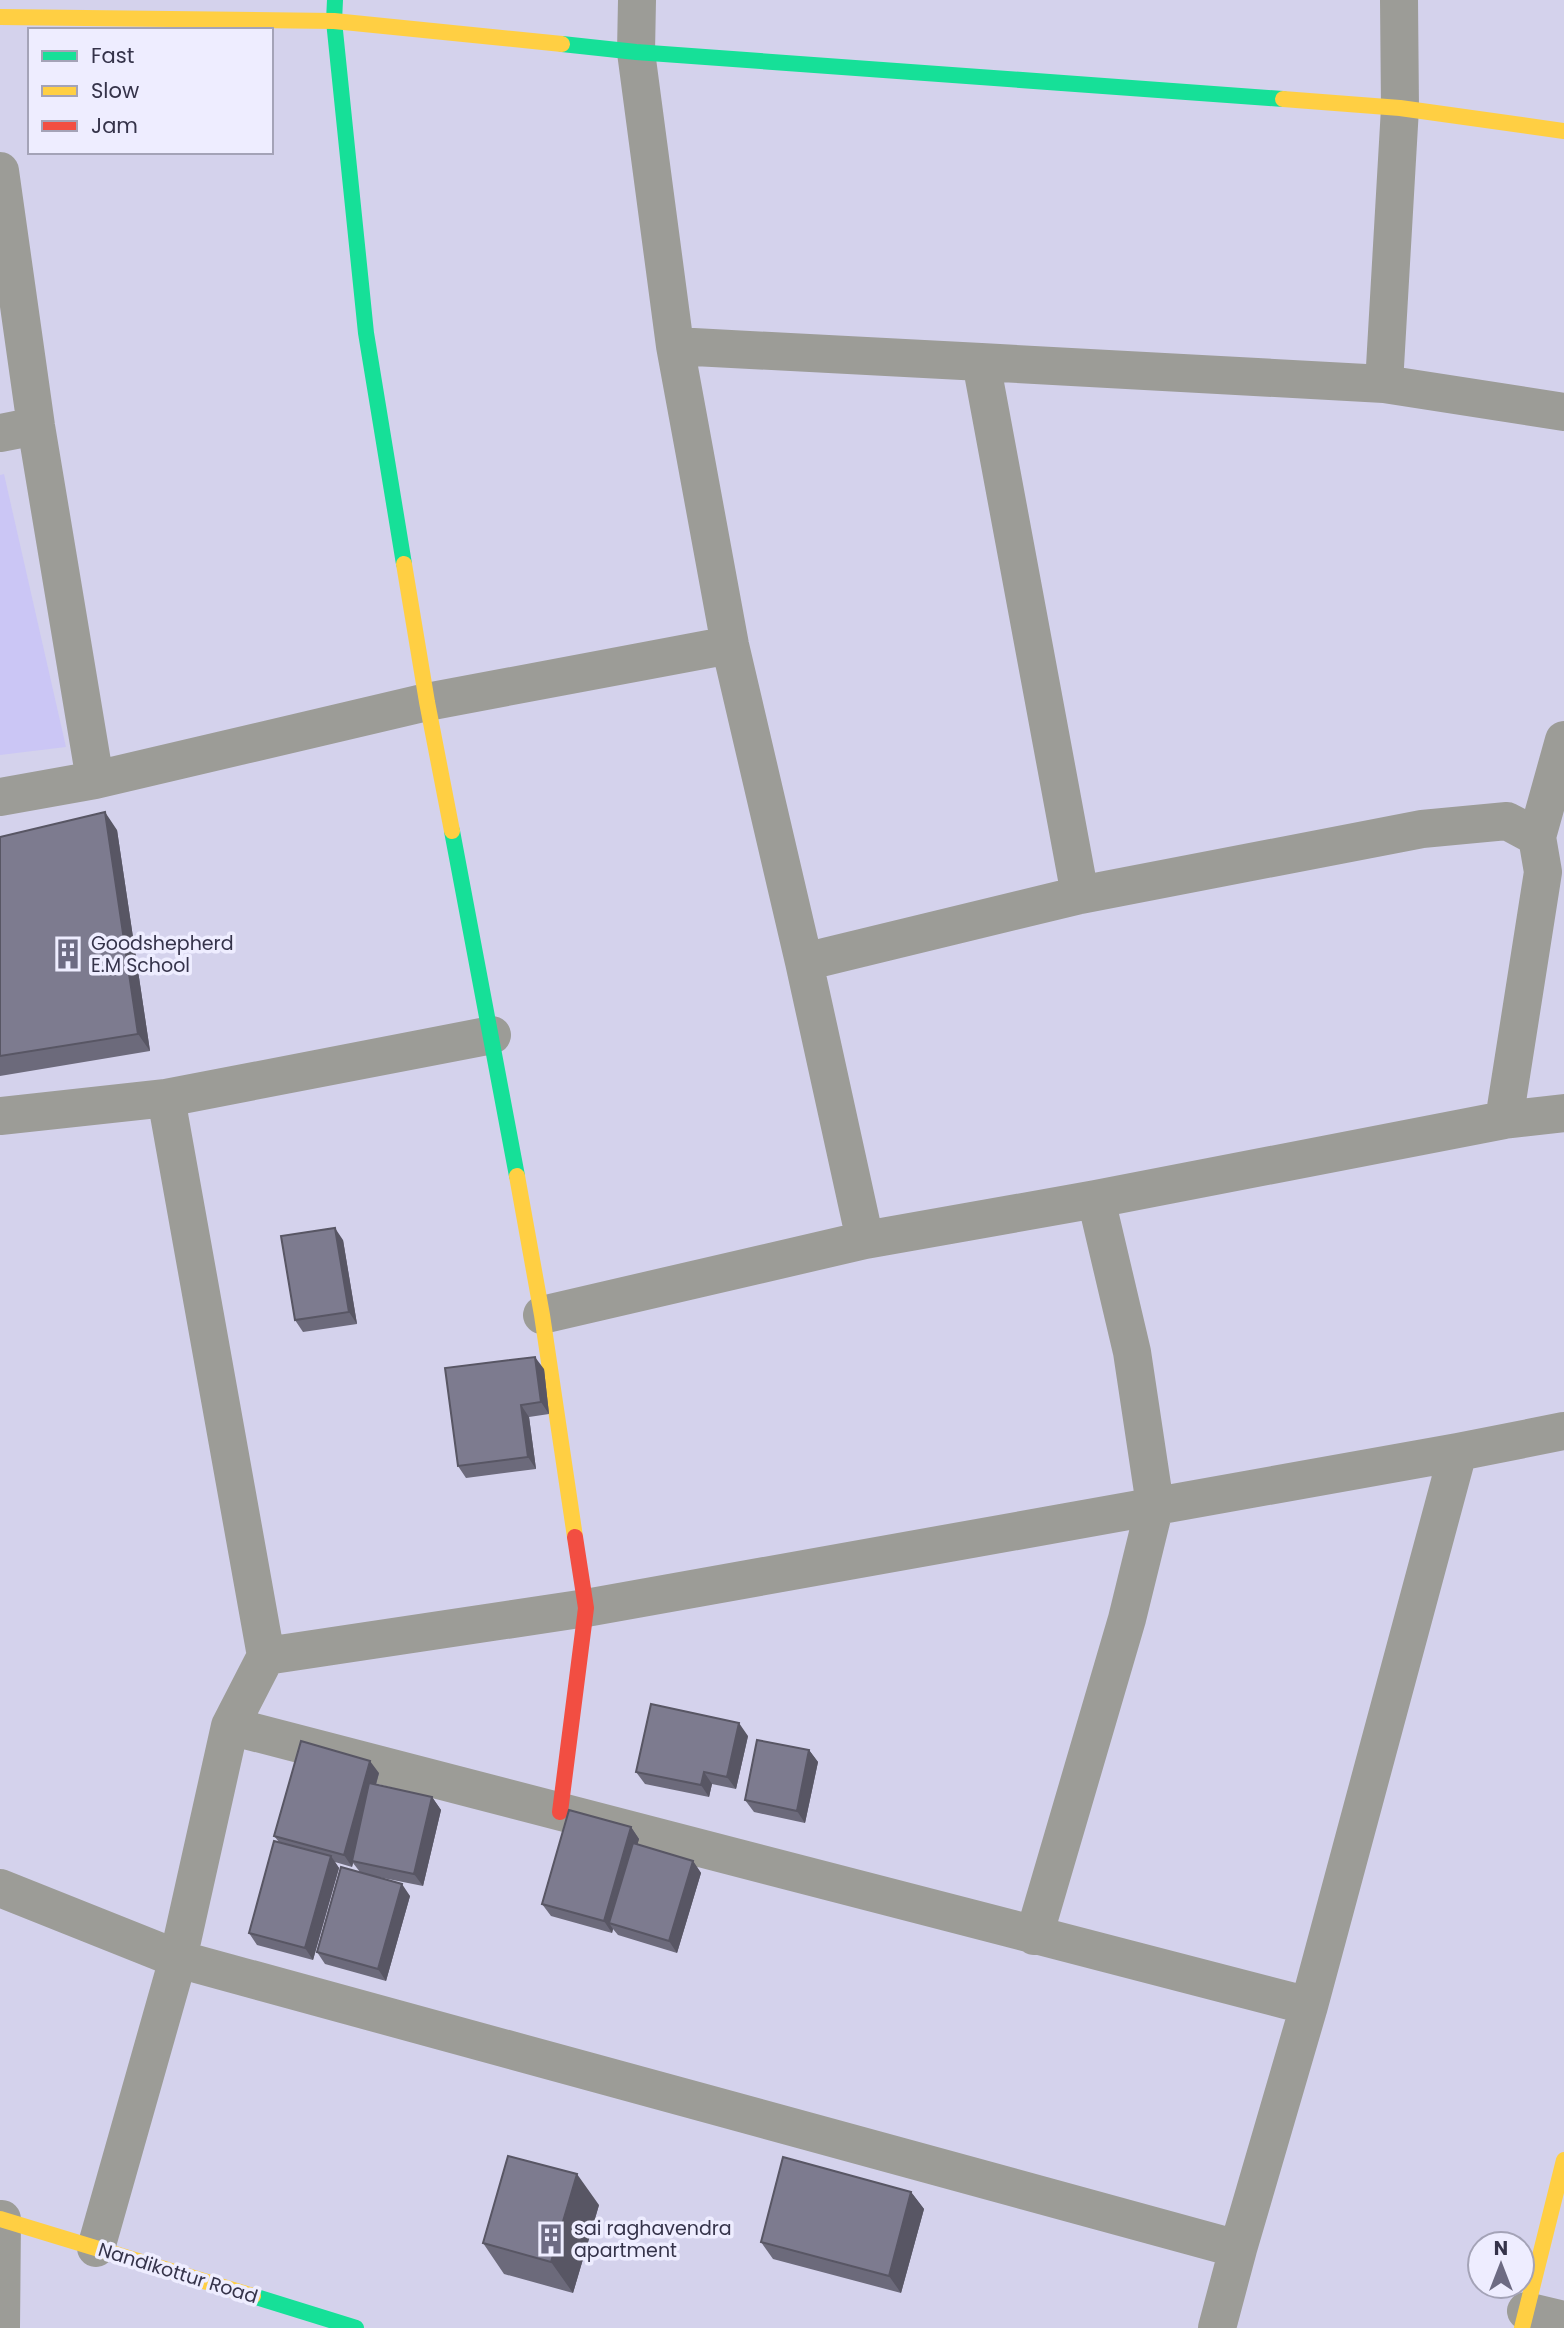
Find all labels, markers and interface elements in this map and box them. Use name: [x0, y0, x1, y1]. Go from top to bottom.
legend: [28, 28, 273, 154]
text: Fast: [91, 41, 134, 70]
text: Slow: [91, 76, 139, 105]
text: Jam: [91, 111, 138, 140]
place label: Goodshepherd E.M School: [91, 930, 234, 979]
building icon: Goodshepherd E.M School: [51, 937, 85, 971]
place label: sai raghavendra apartment: [574, 2215, 732, 2264]
building icon: sai raghavendra apartment: [534, 2222, 568, 2256]
north arrow: [1466, 2230, 1536, 2300]
text: N: [1494, 2235, 1508, 2262]
street label: Nandikottur Road: [95, 2236, 261, 2310]

